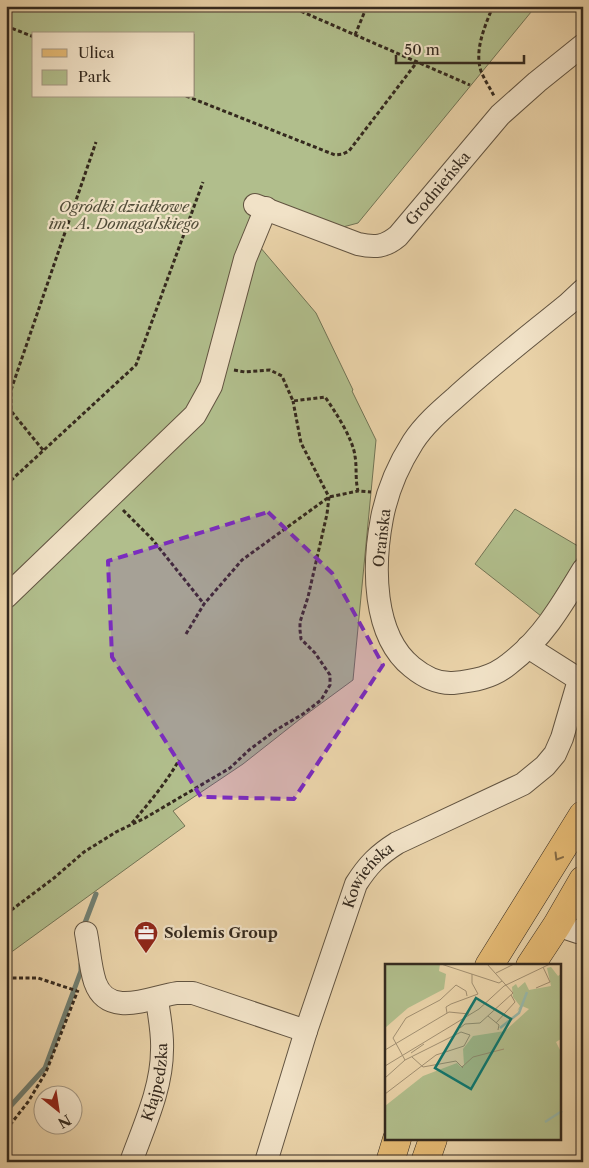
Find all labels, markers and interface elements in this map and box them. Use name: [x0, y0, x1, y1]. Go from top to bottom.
legend: [32, 32, 195, 98]
scale bar: [396, 32, 524, 64]
text: 50 m: [404, 40, 440, 59]
text: Ulica: [78, 43, 114, 62]
text: Park: [78, 67, 112, 86]
street label: Grodnieńska: [401, 147, 474, 229]
park label: Ogródki działkowe im. A. Domagalskiego: [49, 197, 199, 233]
street label: Orańska: [368, 508, 395, 568]
street label: Kowieńska: [339, 838, 397, 911]
one-way arrow: [554, 851, 564, 860]
office icon: Solemis Group: [133, 920, 159, 954]
place label: Solemis Group: [164, 923, 278, 942]
inset map: [385, 964, 562, 1140]
street label: Kłajpedzka: [137, 1043, 171, 1124]
north arrow: [32, 1086, 82, 1136]
text: N: [55, 1110, 74, 1132]

